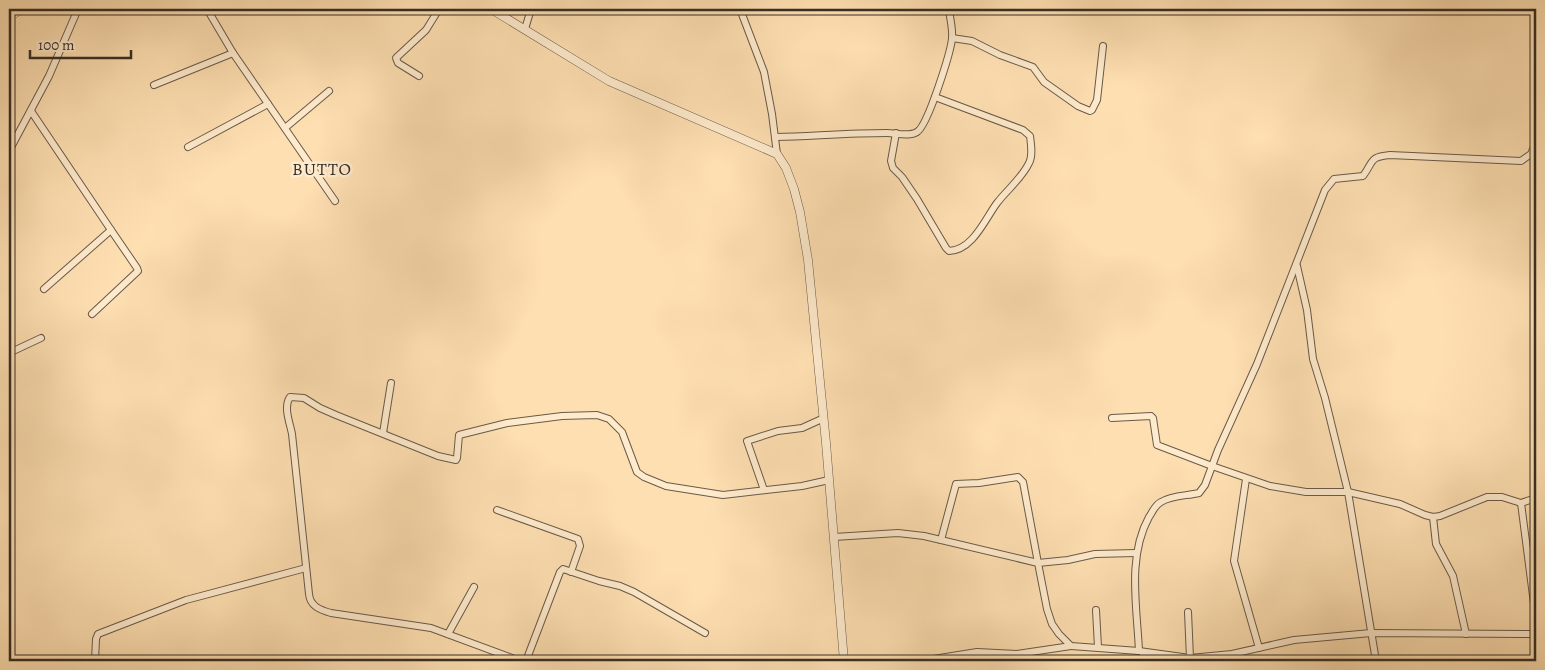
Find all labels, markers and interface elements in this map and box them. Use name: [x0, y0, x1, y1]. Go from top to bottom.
scale bar: [30, 28, 131, 60]
text: 100 m: [38, 35, 75, 55]
district label: BUTTO: [292, 157, 352, 181]

